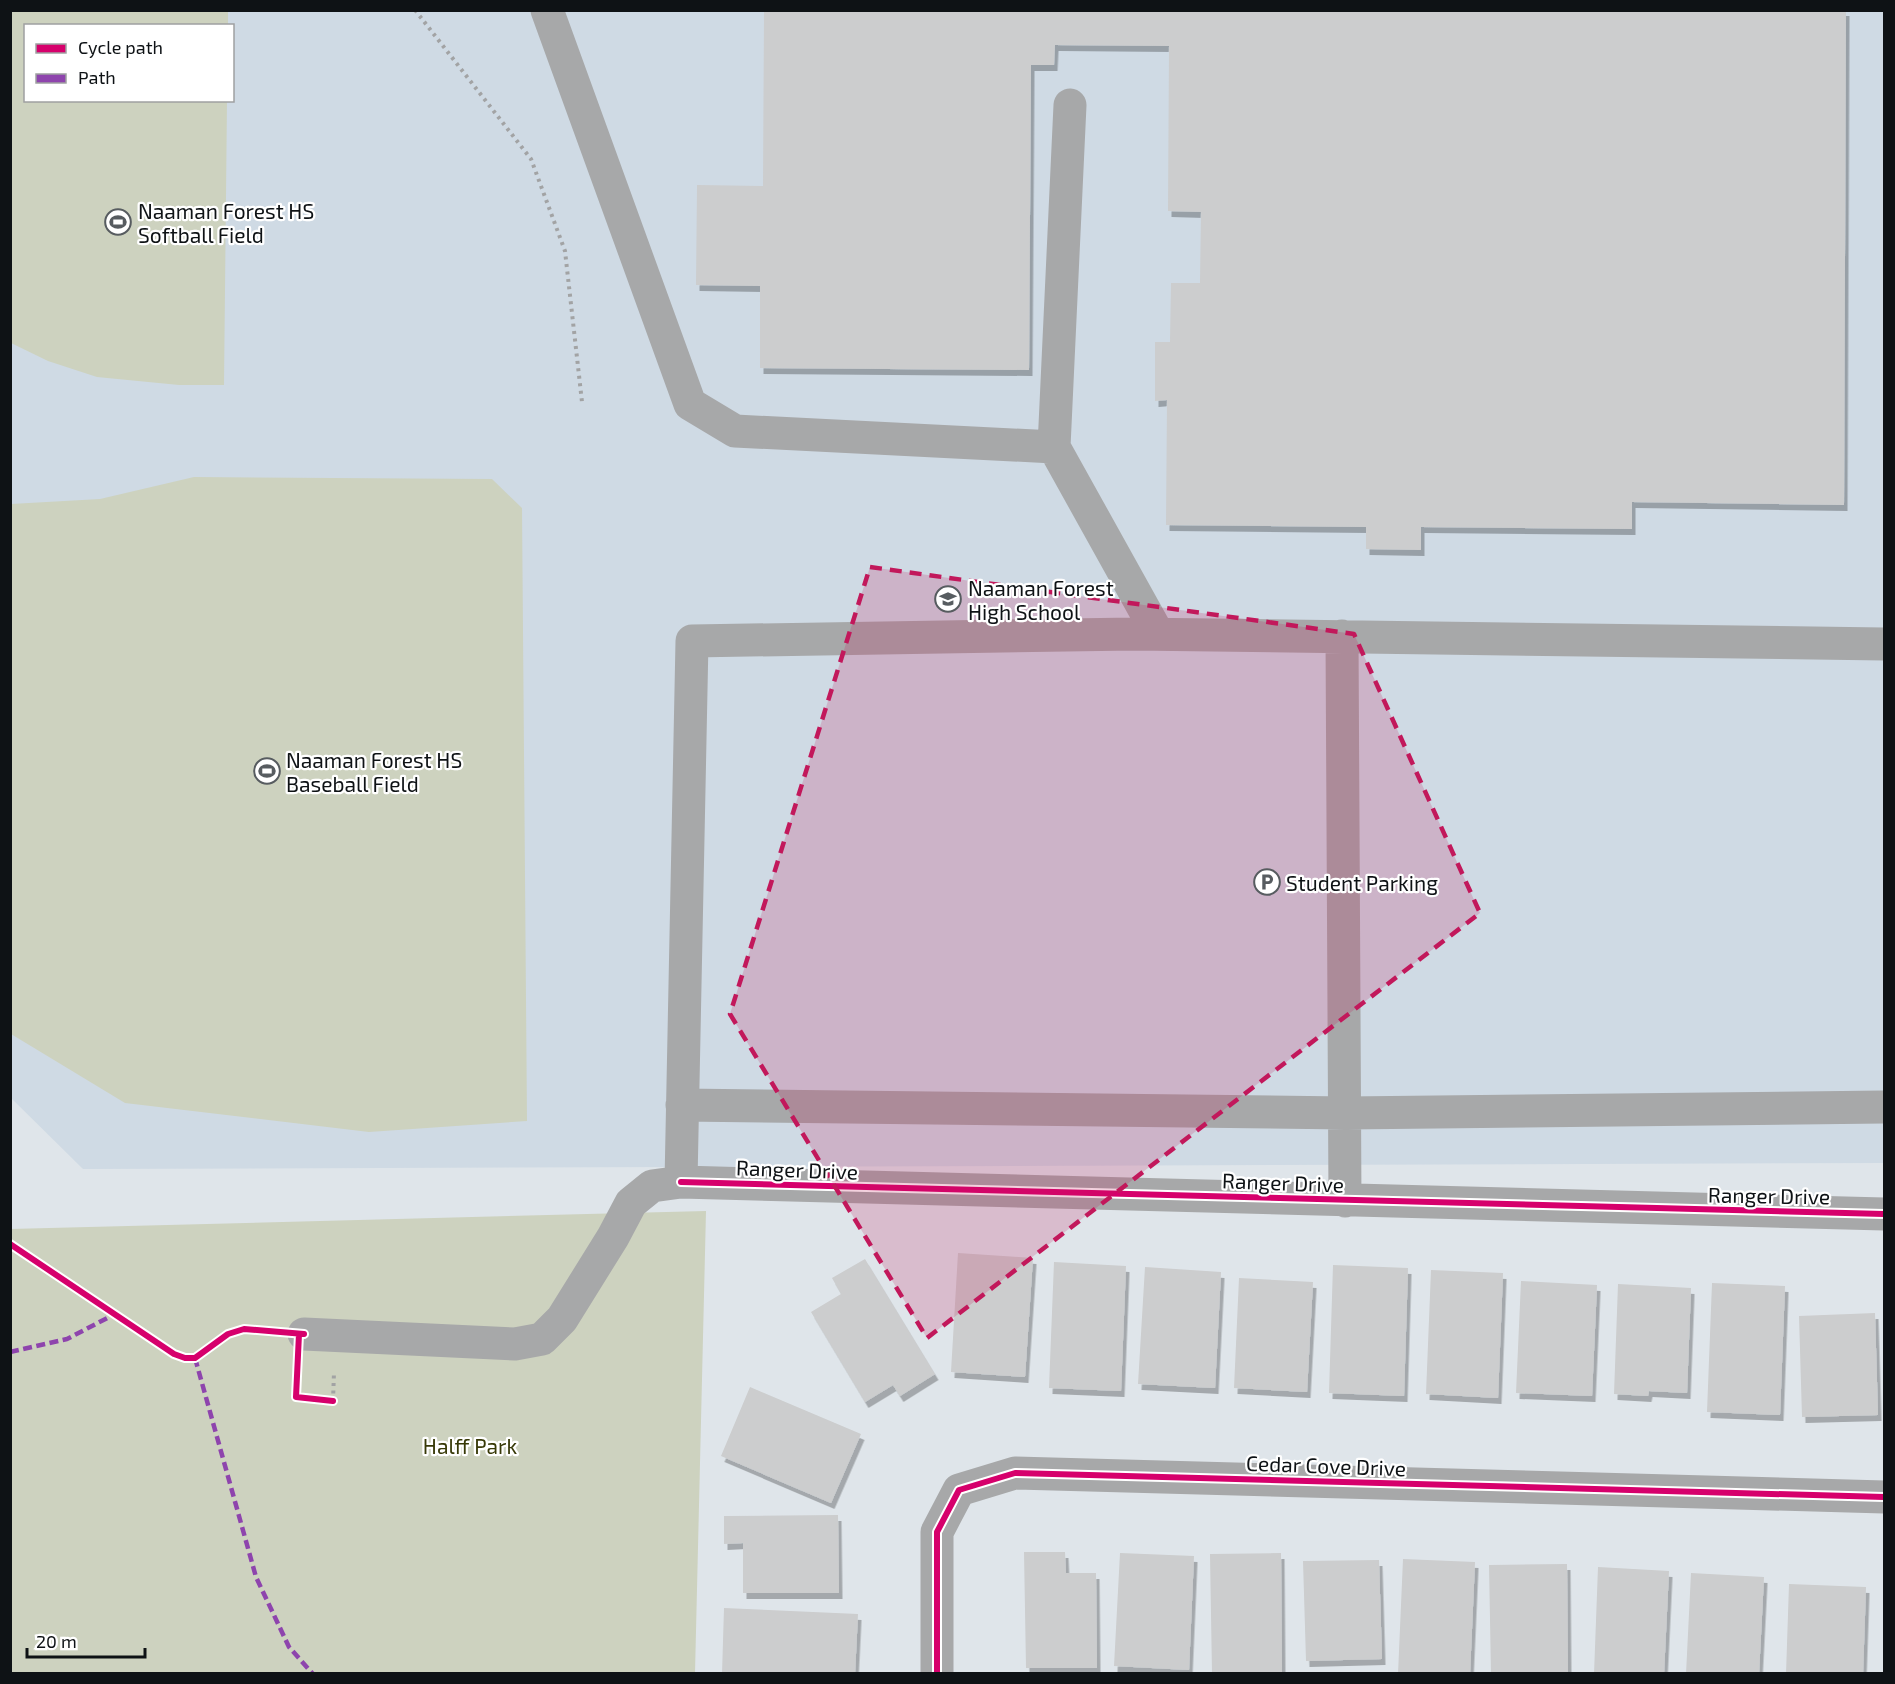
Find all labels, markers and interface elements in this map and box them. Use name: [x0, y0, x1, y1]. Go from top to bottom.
legend: [24, 24, 234, 102]
text: Cycle path: [78, 36, 163, 58]
text: Path: [78, 66, 116, 88]
place label: Naaman Forest HS Softball Field: [138, 198, 314, 247]
sports icon: Naaman Forest HS Softball Field: [103, 207, 133, 237]
place label: Naaman Forest High School: [968, 575, 1114, 624]
school or university icon: Naaman Forest High School: [933, 584, 963, 614]
place label: Naaman Forest HS Baseball Field: [286, 747, 462, 796]
sports icon: Naaman Forest HS Baseball Field: [252, 756, 282, 786]
parking icon: Student Parking: [1252, 867, 1282, 897]
place label: Student Parking: [1286, 870, 1438, 895]
street label: Ranger Drive: [736, 1154, 858, 1184]
street label: Ranger Drive: [1222, 1167, 1344, 1197]
street label: Ranger Drive: [1708, 1181, 1830, 1209]
park label: Halff Park: [423, 1433, 517, 1458]
street label: Cedar Cove Drive: [1246, 1450, 1406, 1480]
scale bar: [27, 1621, 146, 1659]
text: 20 m: [36, 1630, 77, 1652]

